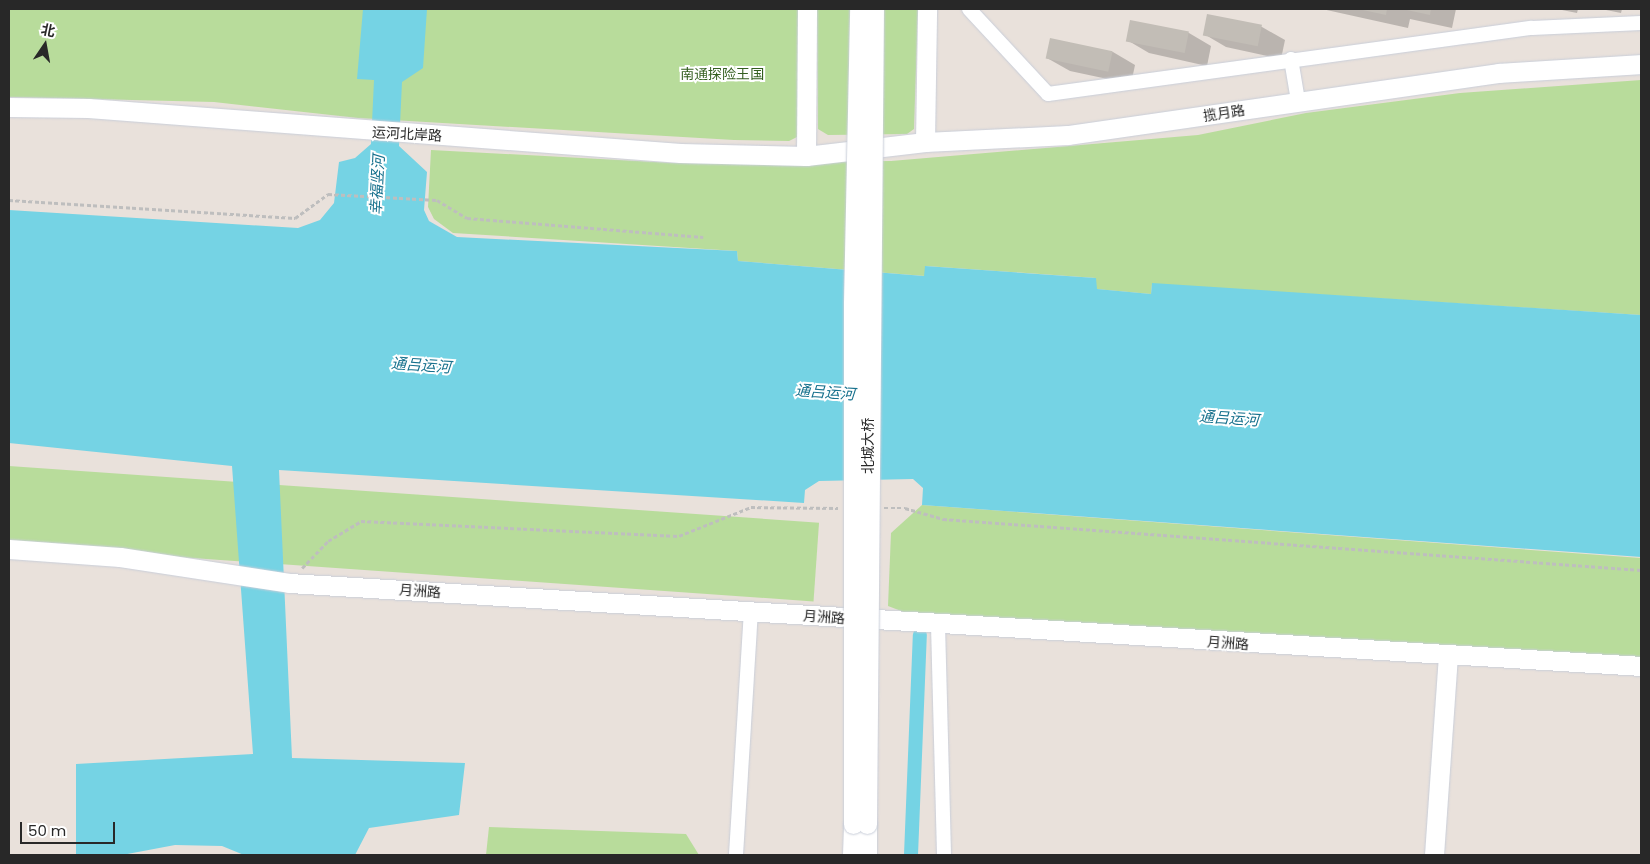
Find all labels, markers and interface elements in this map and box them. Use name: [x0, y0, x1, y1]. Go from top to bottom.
text: 北: [39, 19, 57, 42]
north arrow: [20, 20, 70, 70]
park label: 南通探险王国: [680, 66, 764, 82]
street label: 揽月路: [1202, 101, 1246, 125]
street label: 运河北岸路: [372, 124, 442, 144]
water label: 幸福竖河: [366, 155, 388, 215]
water label: 通吕运河: [390, 354, 452, 376]
water label: 通吕运河: [794, 381, 856, 403]
water label: 通吕运河: [1198, 407, 1260, 429]
street label: 北城大桥: [860, 418, 876, 474]
street label: 月洲路: [398, 581, 442, 601]
street label: 月洲路: [802, 607, 846, 627]
street label: 月洲路: [1206, 633, 1250, 653]
scale bar: [22, 812, 118, 844]
text: 50 m: [28, 820, 66, 841]

